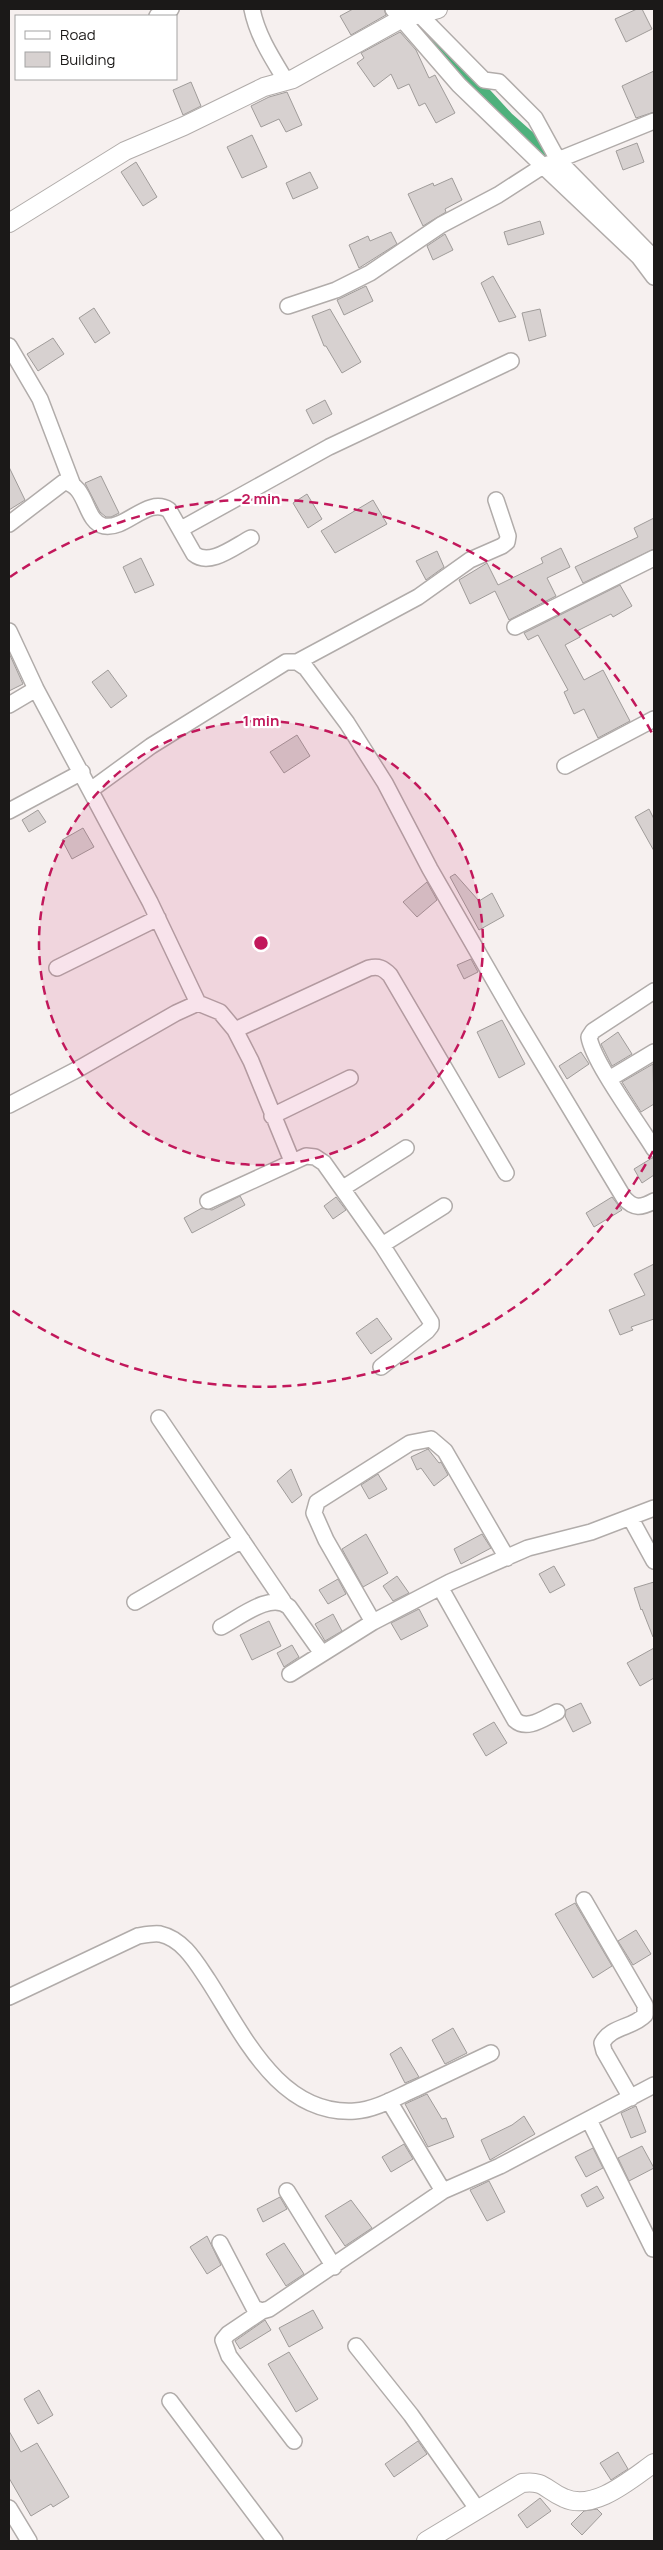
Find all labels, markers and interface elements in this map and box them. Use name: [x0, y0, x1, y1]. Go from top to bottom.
legend: [15, 15, 178, 80]
text: Road: [60, 24, 96, 45]
text: Building: [60, 49, 115, 70]
text: 2 min: [241, 488, 281, 509]
text: 1 min: [243, 710, 279, 731]
centre of rings: [252, 934, 270, 952]

